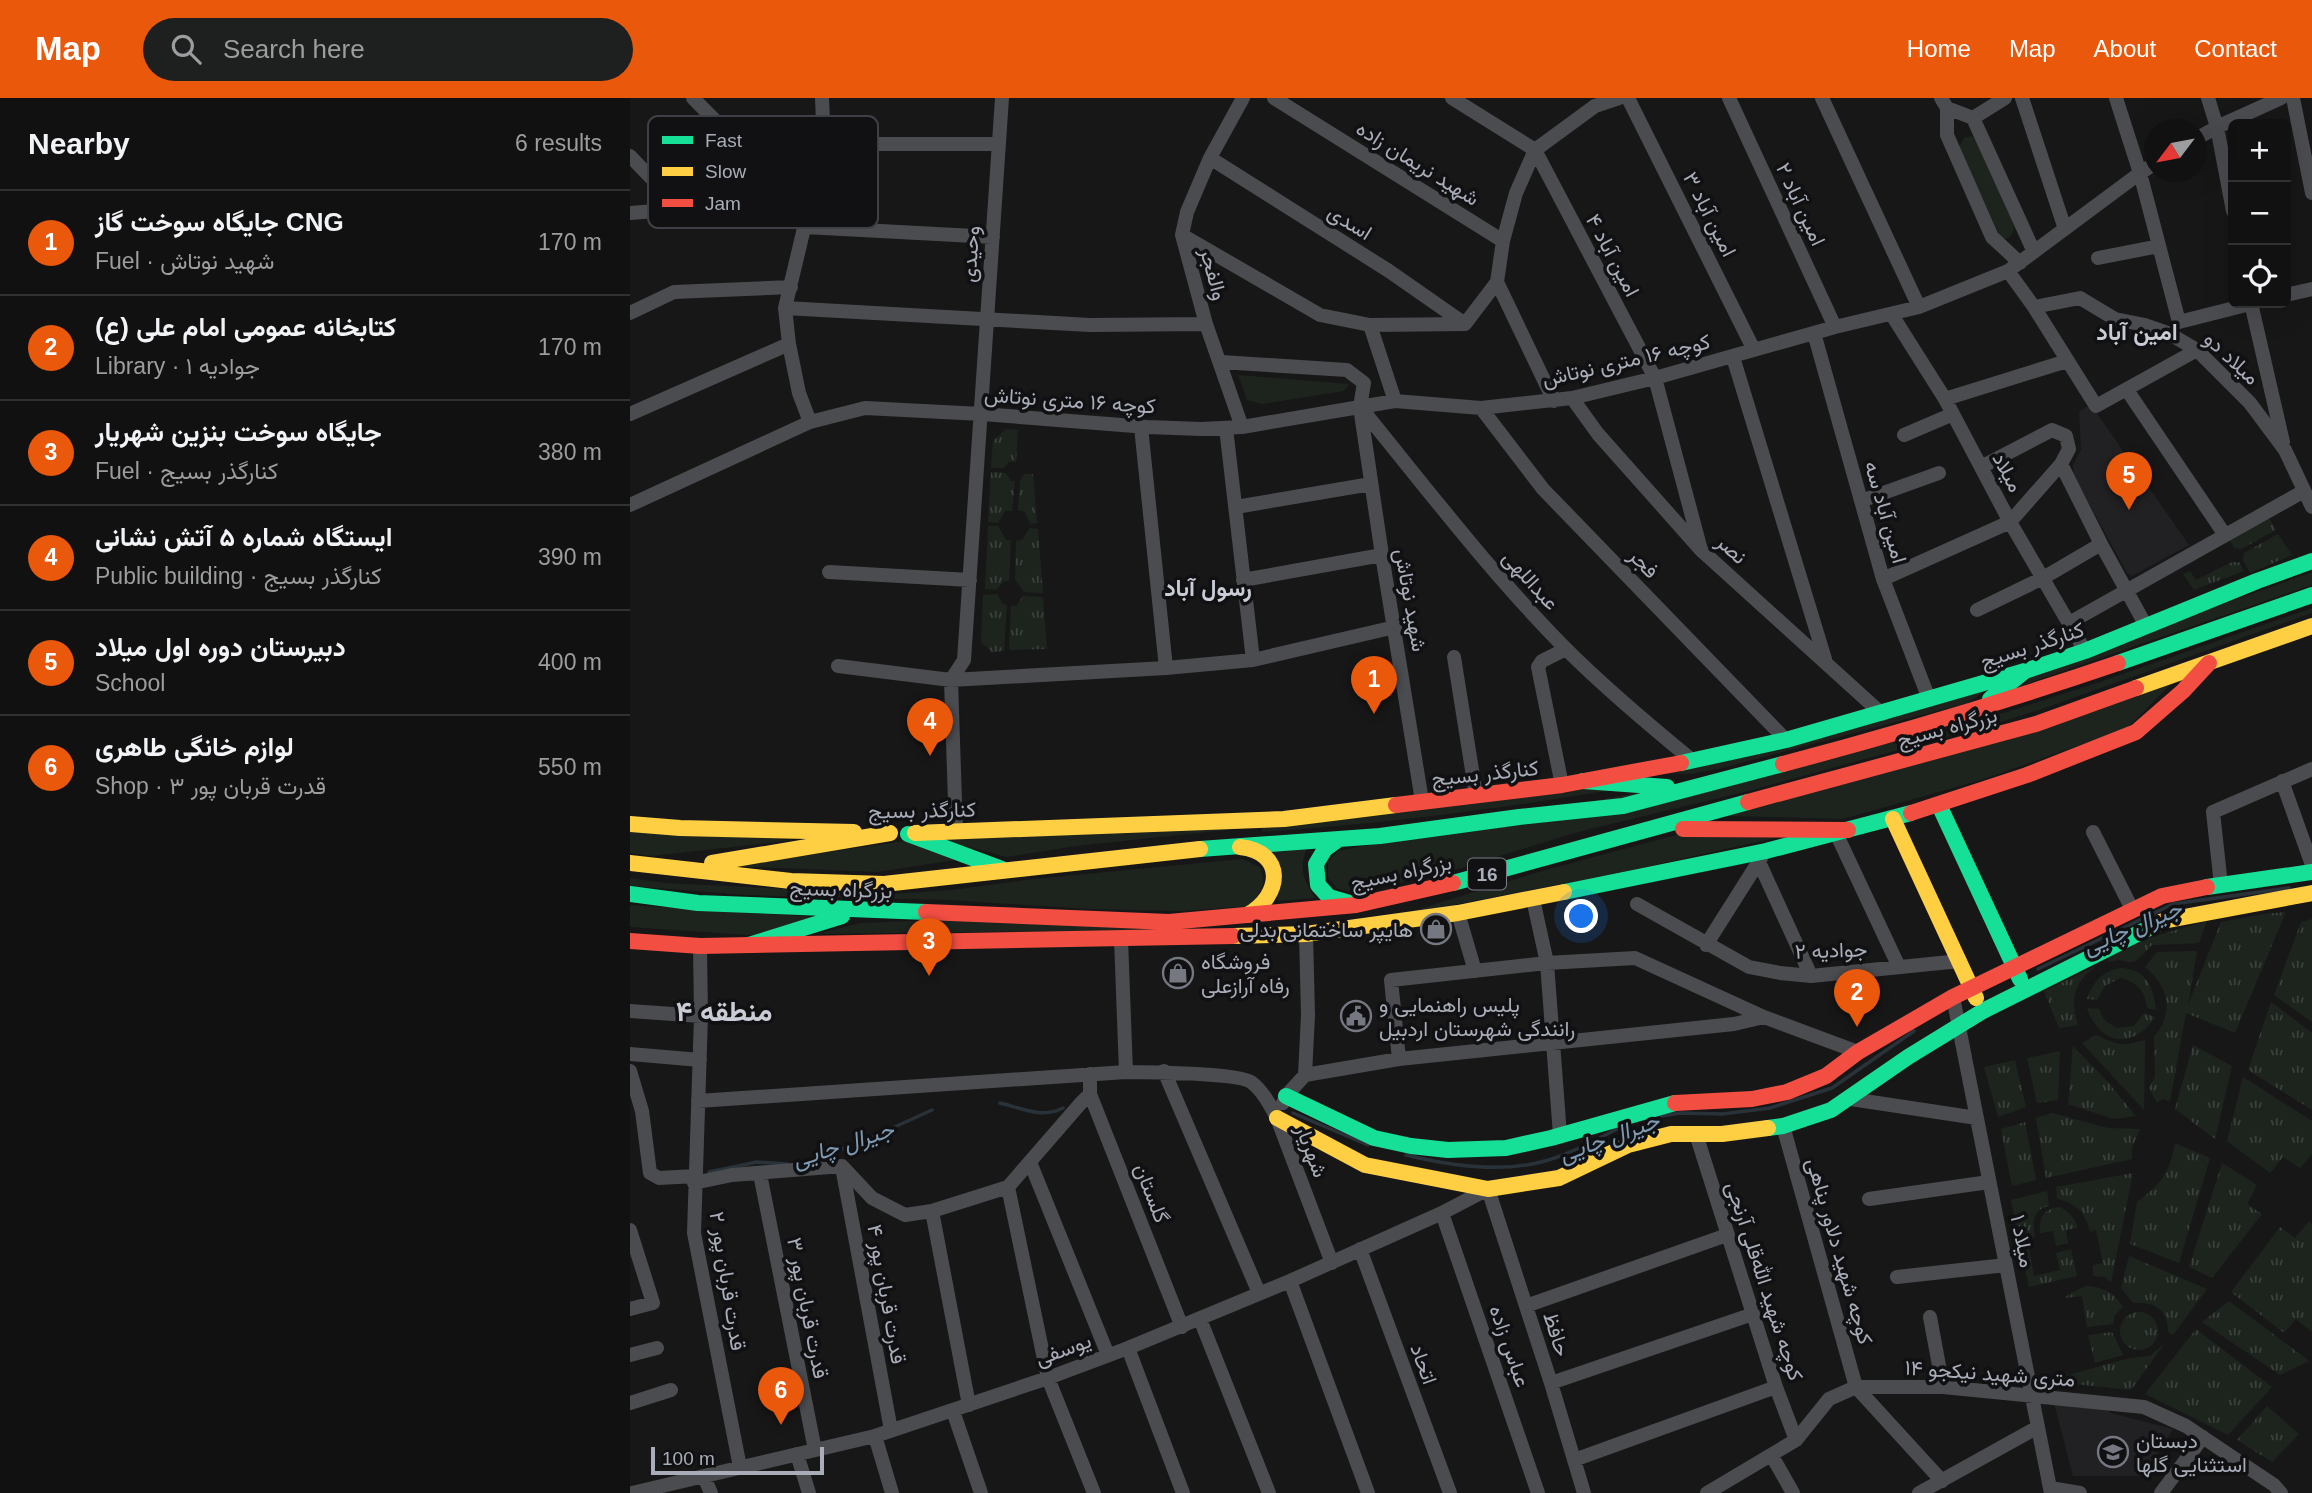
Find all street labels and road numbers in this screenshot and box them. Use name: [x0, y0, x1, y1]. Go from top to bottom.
street label: شهید نریمان زاده: [1351, 116, 1484, 212]
street label: ۲ امین آباد: [1771, 159, 1830, 250]
street label: ۳ امین آباد: [1678, 168, 1741, 261]
street label: اسدی: [1323, 200, 1376, 245]
street label: ۴ امین آباد: [1581, 210, 1644, 301]
street label: وحیدی: [957, 225, 985, 283]
street label: والفجر: [1194, 244, 1232, 303]
street label: میلاد دو: [2198, 327, 2264, 391]
street label: کوچه ۱۶ متری نوتاش: [1540, 329, 1713, 393]
street label: کوچه ۱۶ متری نوتاش: [983, 383, 1156, 420]
street label: میلاد: [1987, 448, 2028, 496]
street label: امین آباد سه: [1859, 458, 1912, 566]
street label: نصر: [1710, 529, 1752, 570]
street label: فجر: [1622, 543, 1663, 584]
street label: عبداللهی: [1497, 546, 1564, 616]
street label: شهید نوتاش: [1389, 547, 1431, 654]
street label: کنارگذر بسیج: [1977, 617, 2088, 675]
street label: بزرگراه بسیج: [1894, 703, 2000, 754]
street label: کنارگذر بسیج: [1430, 756, 1540, 793]
street label: کنارگذر بسیج: [868, 798, 976, 825]
street label: بزرگراه بسیج: [1348, 850, 1454, 897]
road number: 16: [1468, 859, 1506, 890]
street label: بزرگراه بسیج: [789, 876, 893, 905]
street label: جوادیه ۲: [1794, 937, 1868, 965]
street label: شهریار: [1289, 1121, 1332, 1181]
street label: کوچه شهید دلاور پناهی: [1799, 1155, 1878, 1348]
street label: گلستان: [1129, 1160, 1174, 1226]
street label: کوچه شهید الله‌قلی آرنجی: [1719, 1178, 1809, 1384]
street label: قدرت قربان پور ۲: [703, 1210, 750, 1353]
street label: میلاد ۱: [2006, 1213, 2039, 1270]
street label: قدرت قربان پور ۴: [860, 1222, 911, 1366]
street label: قدرت قربان پور ۳: [780, 1235, 833, 1381]
street label: عباس زاده: [1483, 1302, 1535, 1391]
street label: حافظ: [1539, 1309, 1575, 1359]
street label: یوسفی: [1032, 1328, 1095, 1372]
street label: اتحاد: [1406, 1341, 1442, 1387]
street label: ۱۴ متری شهید نیکجو: [1904, 1356, 2076, 1392]

